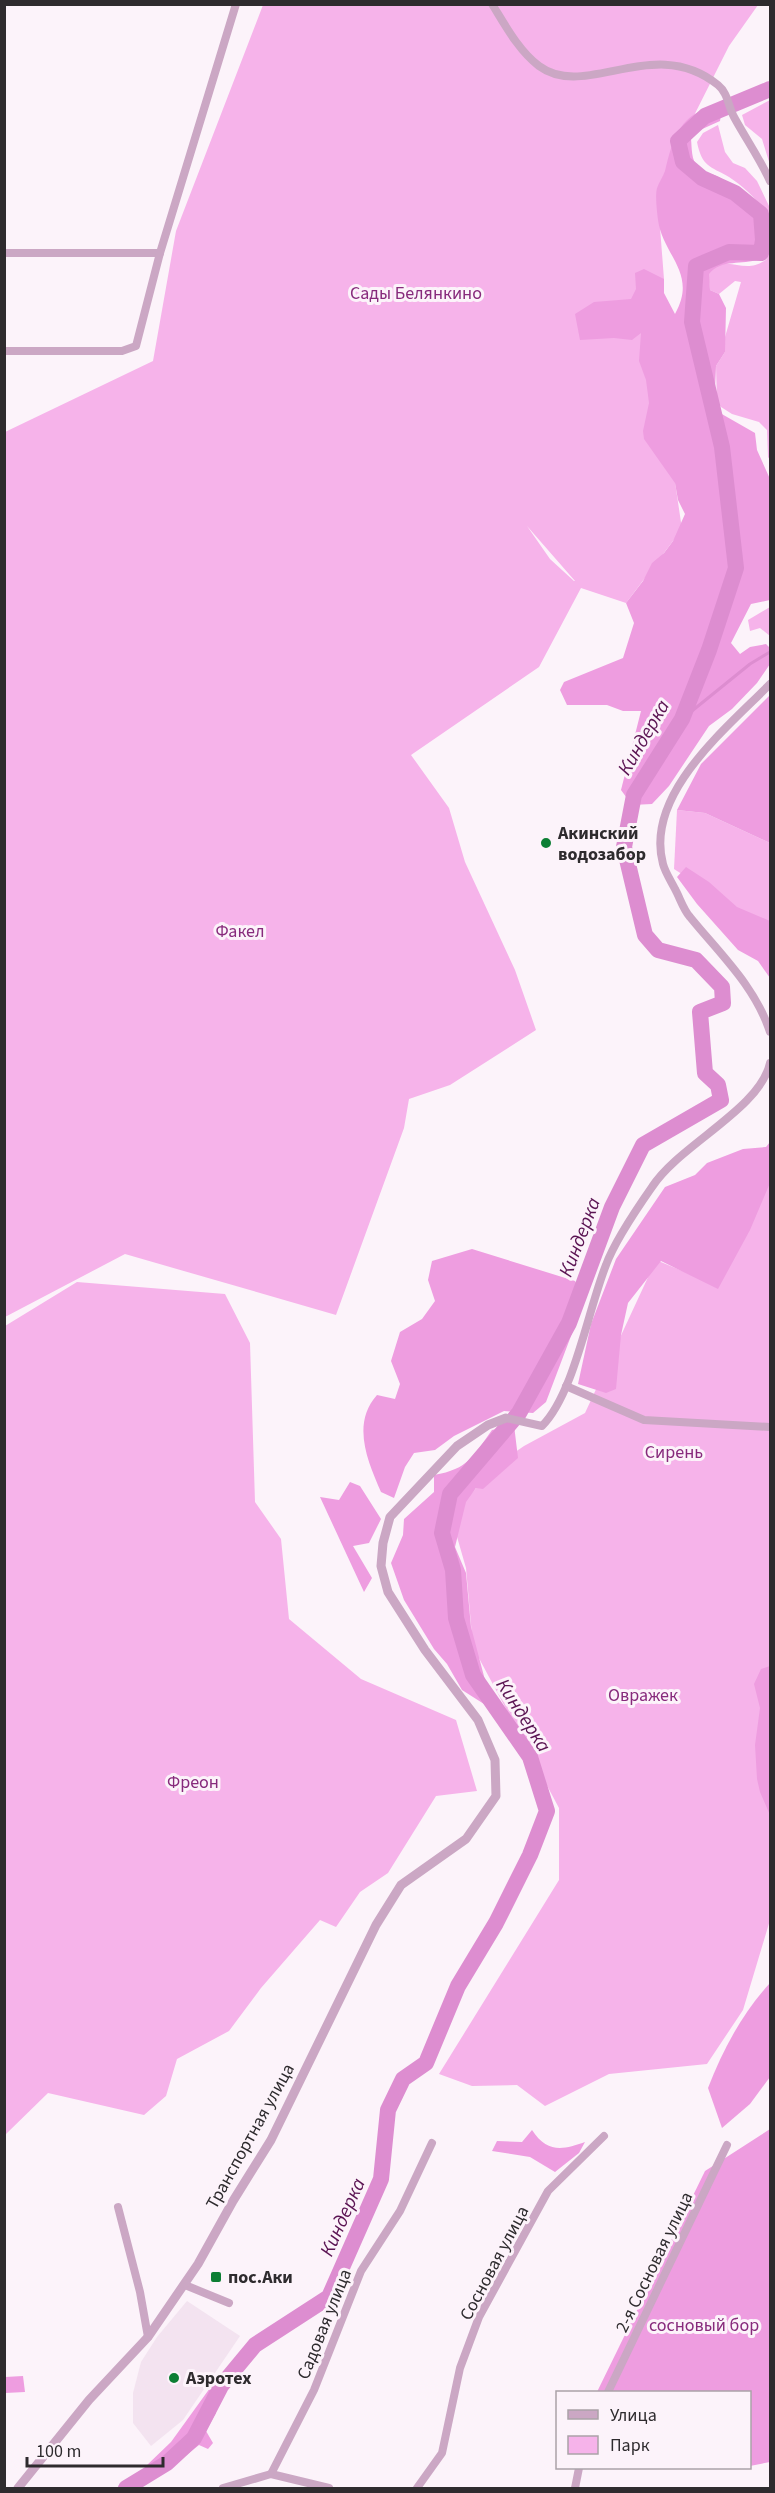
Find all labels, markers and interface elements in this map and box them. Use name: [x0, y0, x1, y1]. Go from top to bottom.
park label: Сады Белянкино: [350, 281, 482, 306]
water label: Киндерка: [611, 694, 677, 780]
place label: Акинский водозабор: [557, 821, 646, 867]
marker: Акинский водозабор: [539, 836, 553, 850]
park label: Факел: [216, 919, 264, 944]
water label: Киндерка: [552, 1193, 608, 1281]
park label: Сирень: [645, 1440, 703, 1465]
water label: Киндерка: [489, 1673, 558, 1758]
park label: Овражек: [608, 1683, 678, 1708]
park label: Фреон: [167, 1770, 219, 1795]
street label: Транспортная улица: [200, 2059, 301, 2214]
water label: Киндерка: [313, 2174, 373, 2261]
street label: 2-я Сосновая улица: [610, 2188, 699, 2337]
street label: Сосновая улица: [454, 2202, 535, 2325]
place label: пос.Аки: [228, 2265, 293, 2290]
street label: Садовая улица: [291, 2265, 358, 2383]
marker: пос.Аки: [209, 2270, 223, 2284]
park label: сосновый бор: [649, 2313, 759, 2338]
place label: Аэротех: [185, 2366, 252, 2391]
marker: Аэротех: [167, 2371, 181, 2385]
legend: [556, 2391, 751, 2469]
text: Улица: [610, 2403, 657, 2428]
scale bar: [27, 2430, 164, 2468]
text: Парк: [610, 2433, 650, 2458]
text: 100 m: [36, 2439, 81, 2464]

